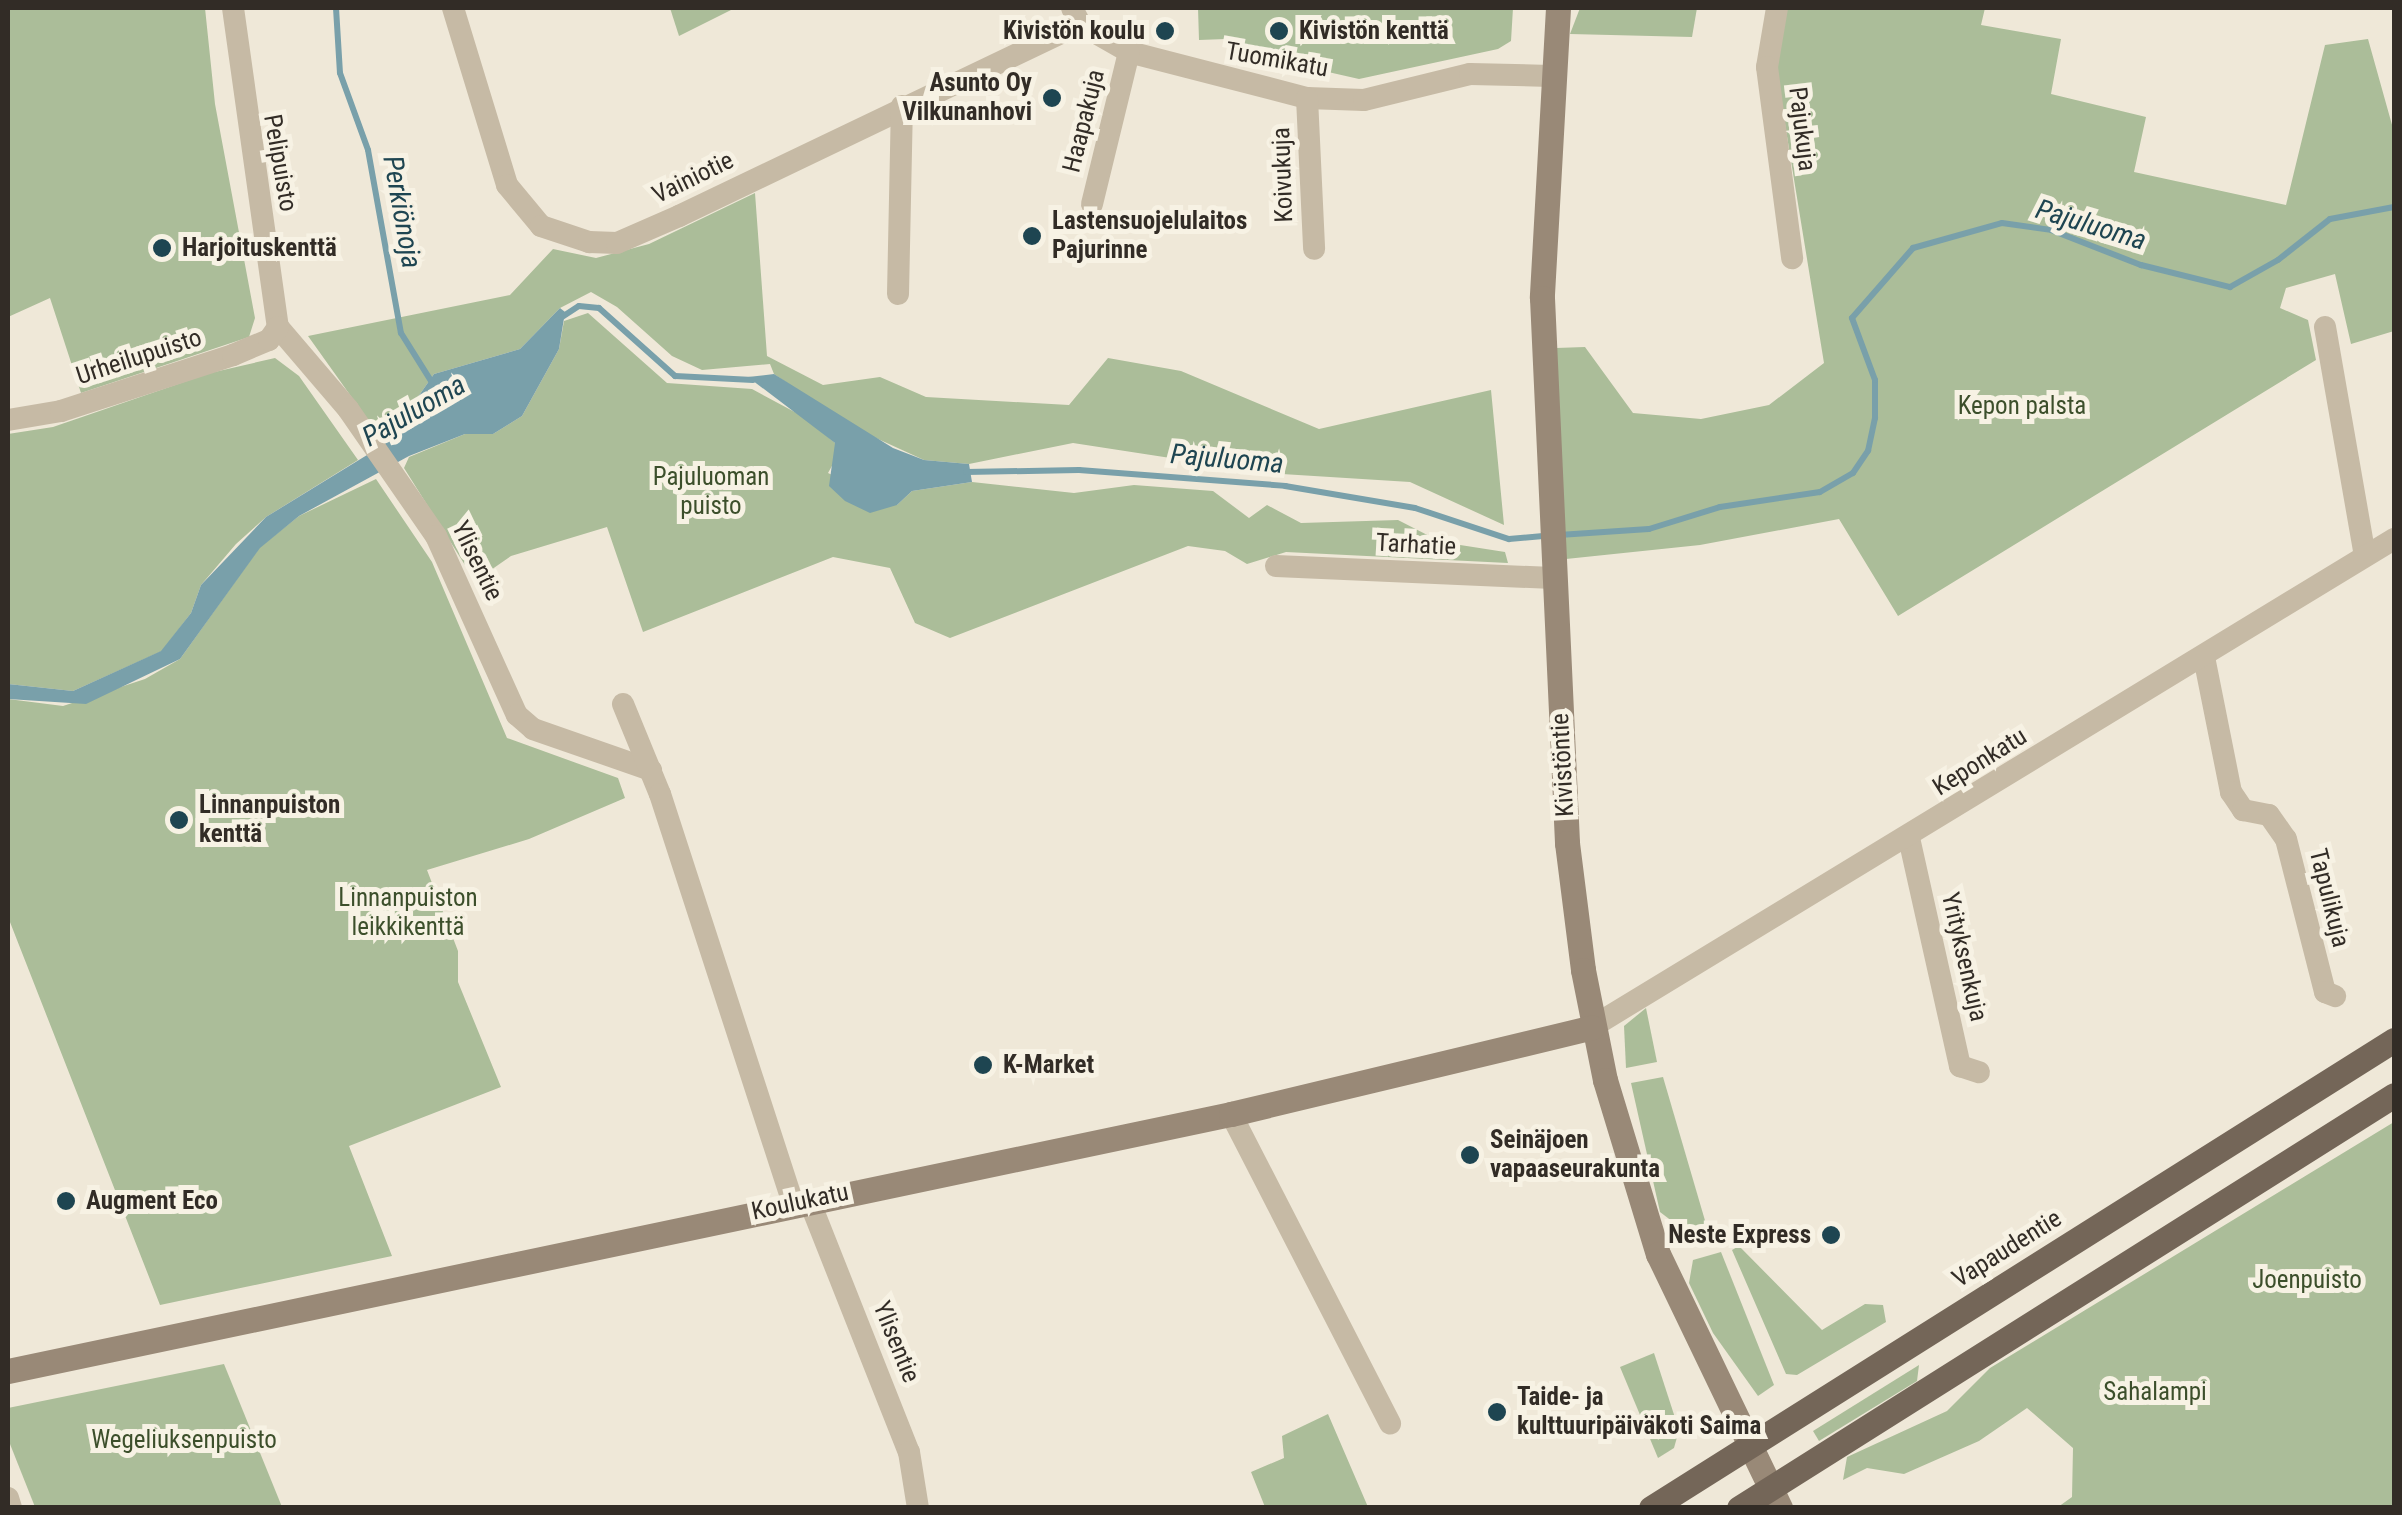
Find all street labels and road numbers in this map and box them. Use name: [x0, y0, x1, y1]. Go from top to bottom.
street label: Tuomikatu: [1223, 36, 1331, 84]
street label: Haapakuja: [1057, 67, 1111, 175]
street label: Pajukuja: [1782, 85, 1822, 173]
street label: Pelipuisto: [257, 112, 303, 214]
street label: Koivukuja: [1266, 127, 1300, 223]
street label: Vainiotie: [648, 146, 738, 210]
street label: Urheilupuisto: [72, 323, 206, 391]
street label: Ylisentie: [445, 516, 509, 606]
street label: Tarhatie: [1375, 528, 1457, 562]
street label: Kivistöntie: [1545, 712, 1581, 818]
street label: Keponkatu: [1928, 722, 2032, 802]
street label: Tapulikuja: [2302, 846, 2356, 950]
street label: Yrityksenkuja: [1935, 890, 1993, 1024]
street label: Koulukatu: [749, 1177, 851, 1227]
street label: Vapaudentie: [1947, 1204, 2067, 1294]
street label: Ylisentie: [866, 1297, 926, 1387]

